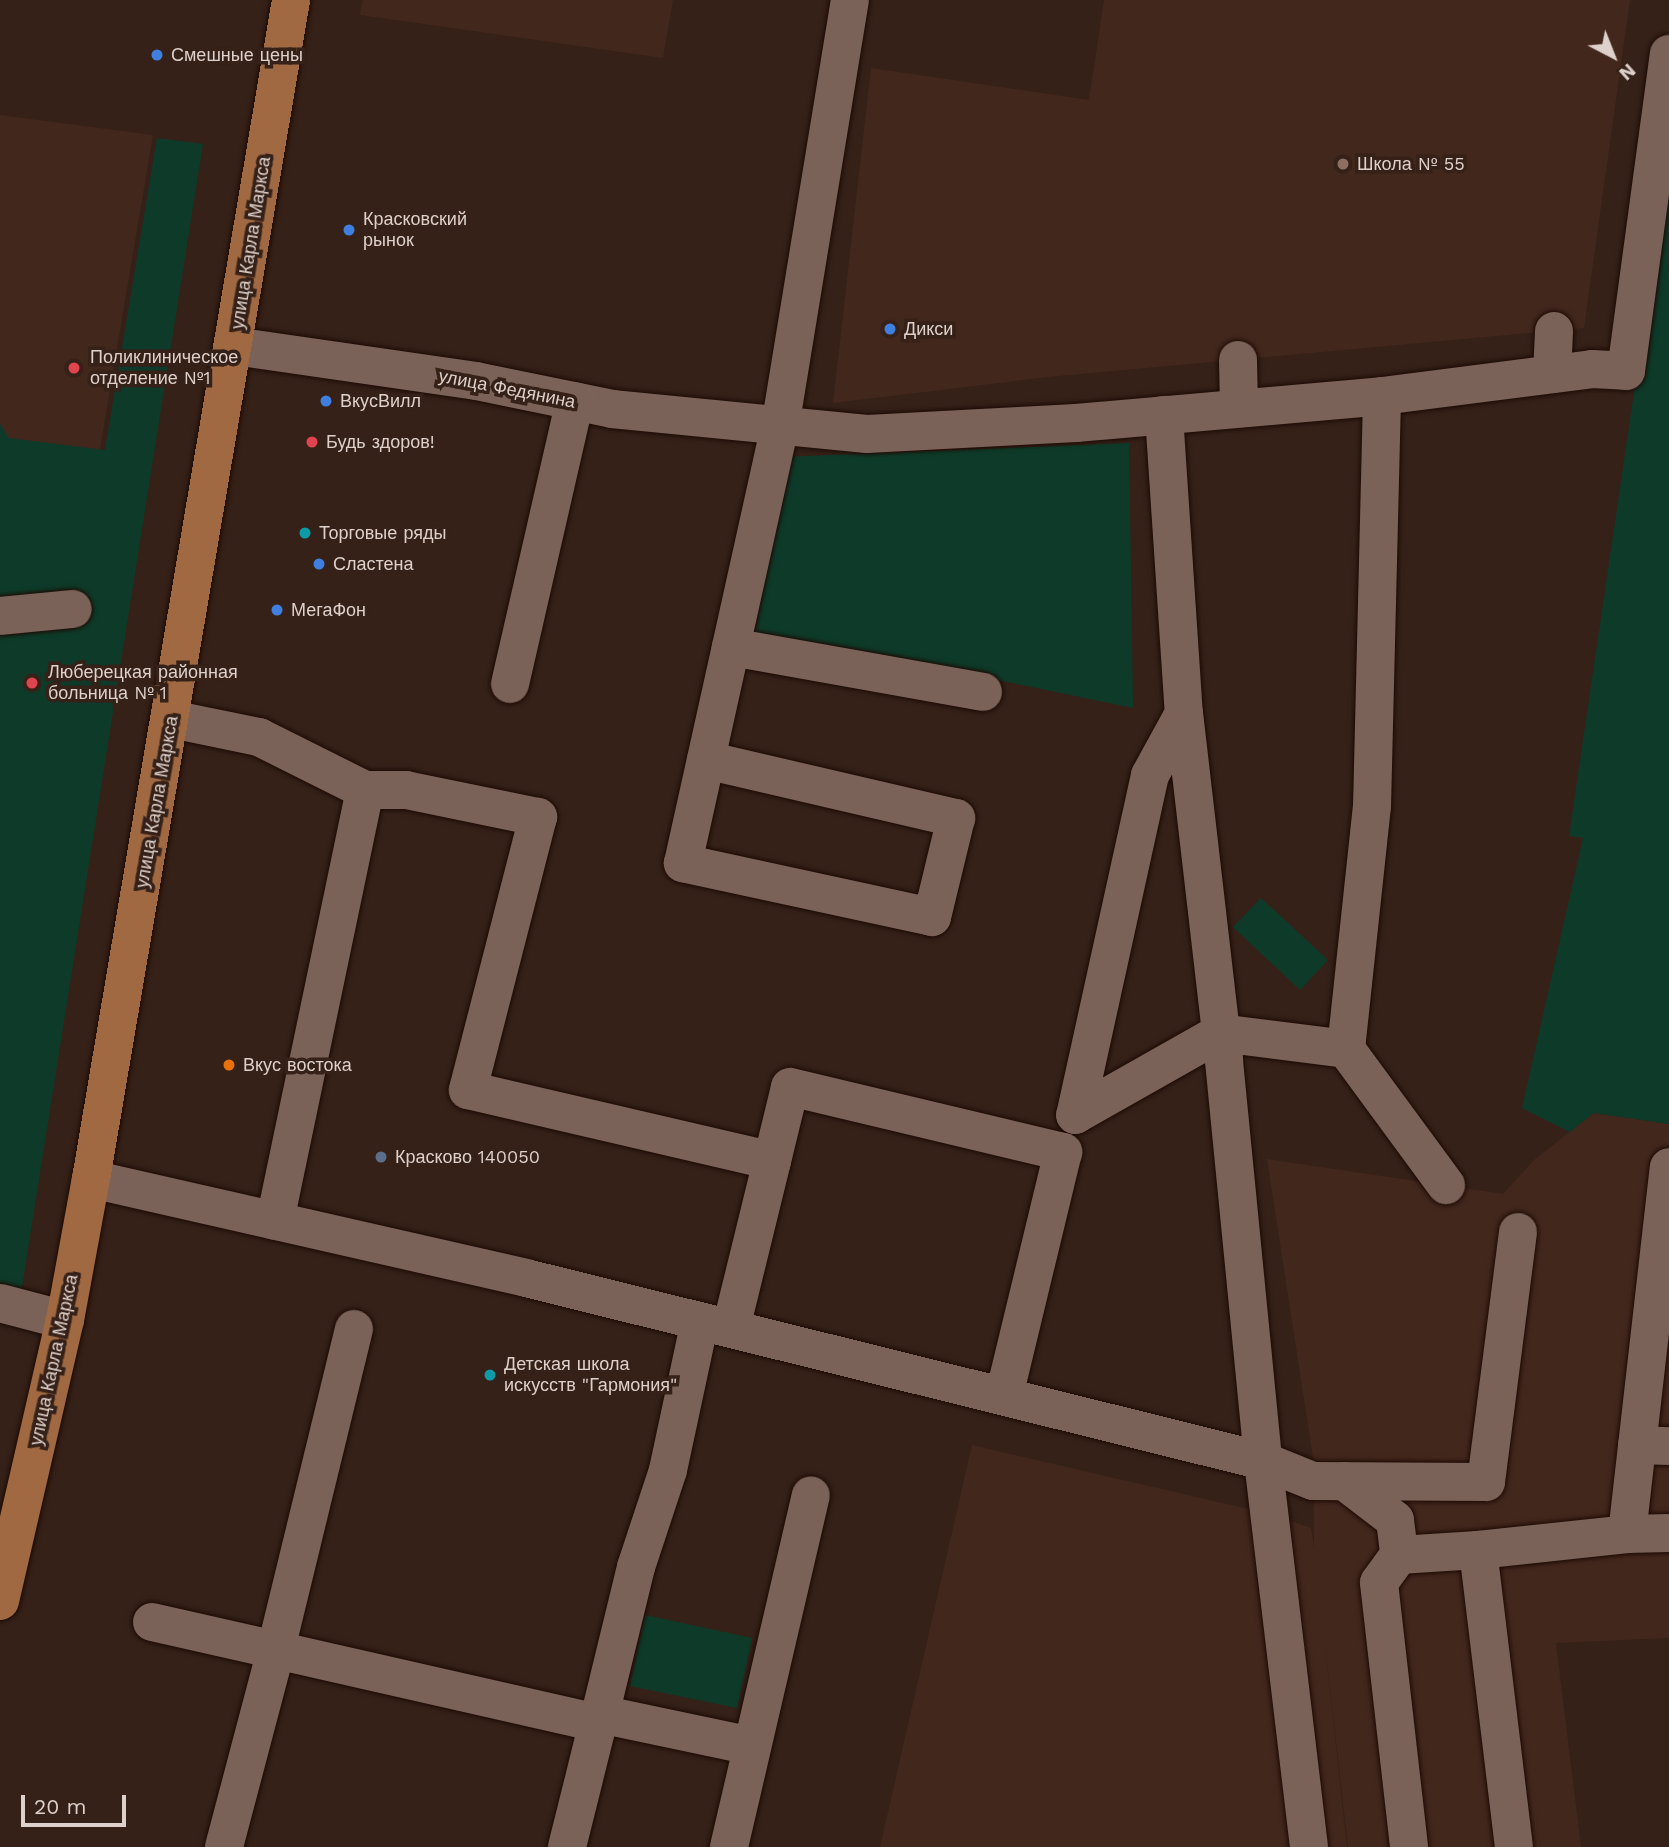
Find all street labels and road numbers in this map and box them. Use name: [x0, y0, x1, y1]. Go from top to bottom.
street label: улица Карла Маркса: [227, 155, 275, 331]
street label: улица Федянина: [437, 365, 577, 413]
street label: улица Карла Маркса: [131, 714, 183, 890]
street label: улица Карла Маркса: [25, 1272, 83, 1448]

